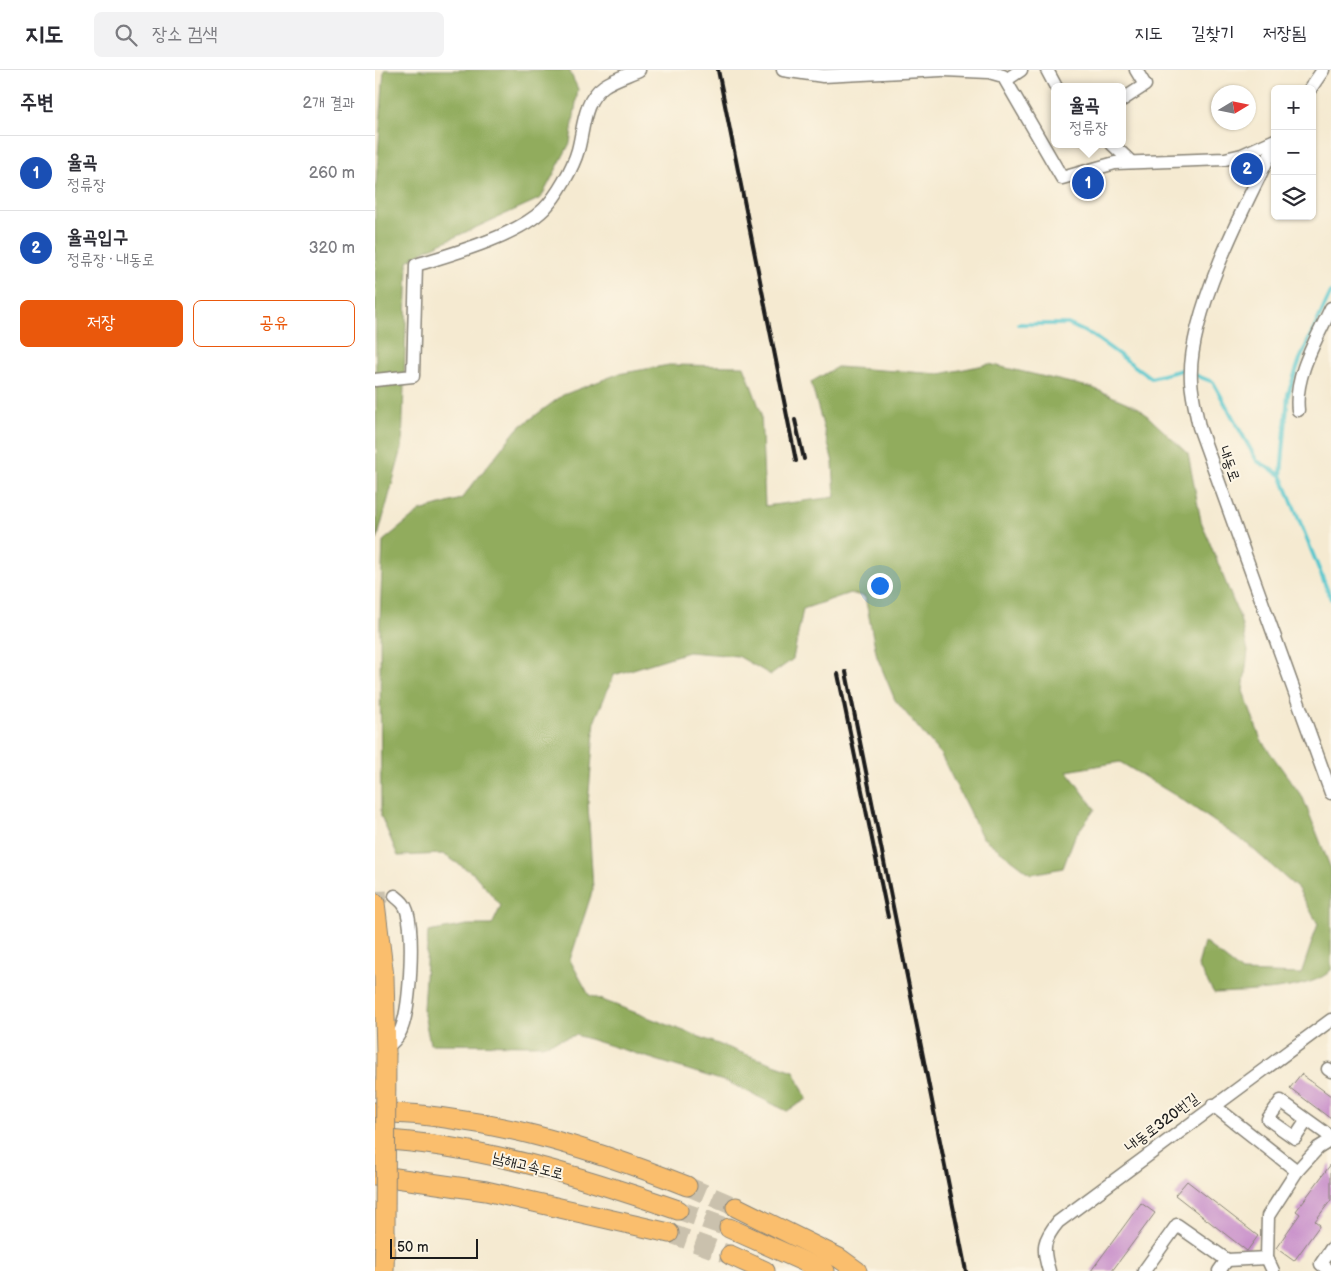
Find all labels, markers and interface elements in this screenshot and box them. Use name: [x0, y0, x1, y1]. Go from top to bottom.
search box: [94, 12, 444, 57]
text: 지도: [25, 20, 64, 49]
icon: search: [112, 21, 140, 49]
text: 장소 검색: [152, 23, 218, 46]
text: 지도: [1134, 23, 1163, 44]
text: 길찾기: [1191, 23, 1235, 44]
text: 저장됨: [1263, 23, 1306, 44]
popup: [1051, 83, 1126, 148]
north arrow: [1211, 85, 1256, 130]
map controls: [1271, 85, 1316, 220]
button: +: [1271, 85, 1316, 130]
text: 주변: [20, 90, 54, 115]
text: 2개 결과: [303, 94, 355, 113]
text: 율곡: [1069, 94, 1100, 117]
text: 정류장: [1069, 119, 1108, 138]
button: −: [1271, 130, 1316, 175]
pin: 2: [1231, 150, 1263, 188]
text: 율곡: [67, 151, 98, 174]
text: 1: [33, 164, 39, 183]
text: 260 m: [309, 164, 355, 183]
pin: 1: [1072, 164, 1104, 202]
button: layers: [1271, 175, 1316, 220]
text: 정류장: [67, 176, 106, 195]
text: 율곡입구: [67, 226, 128, 249]
text: 2: [31, 239, 41, 258]
text: 320 m: [309, 239, 355, 258]
text: 정류장 · 내동로: [67, 251, 155, 270]
button: 저장: [20, 300, 183, 347]
button: 공유: [193, 300, 355, 347]
street label: 내동로: [1214, 444, 1244, 484]
your location: [867, 573, 893, 599]
street label: 내동로320번길: [1121, 1089, 1203, 1157]
street label: 남해고속도로: [491, 1148, 565, 1184]
scale bar: [390, 1236, 477, 1259]
text: 50 m: [397, 1239, 429, 1256]

